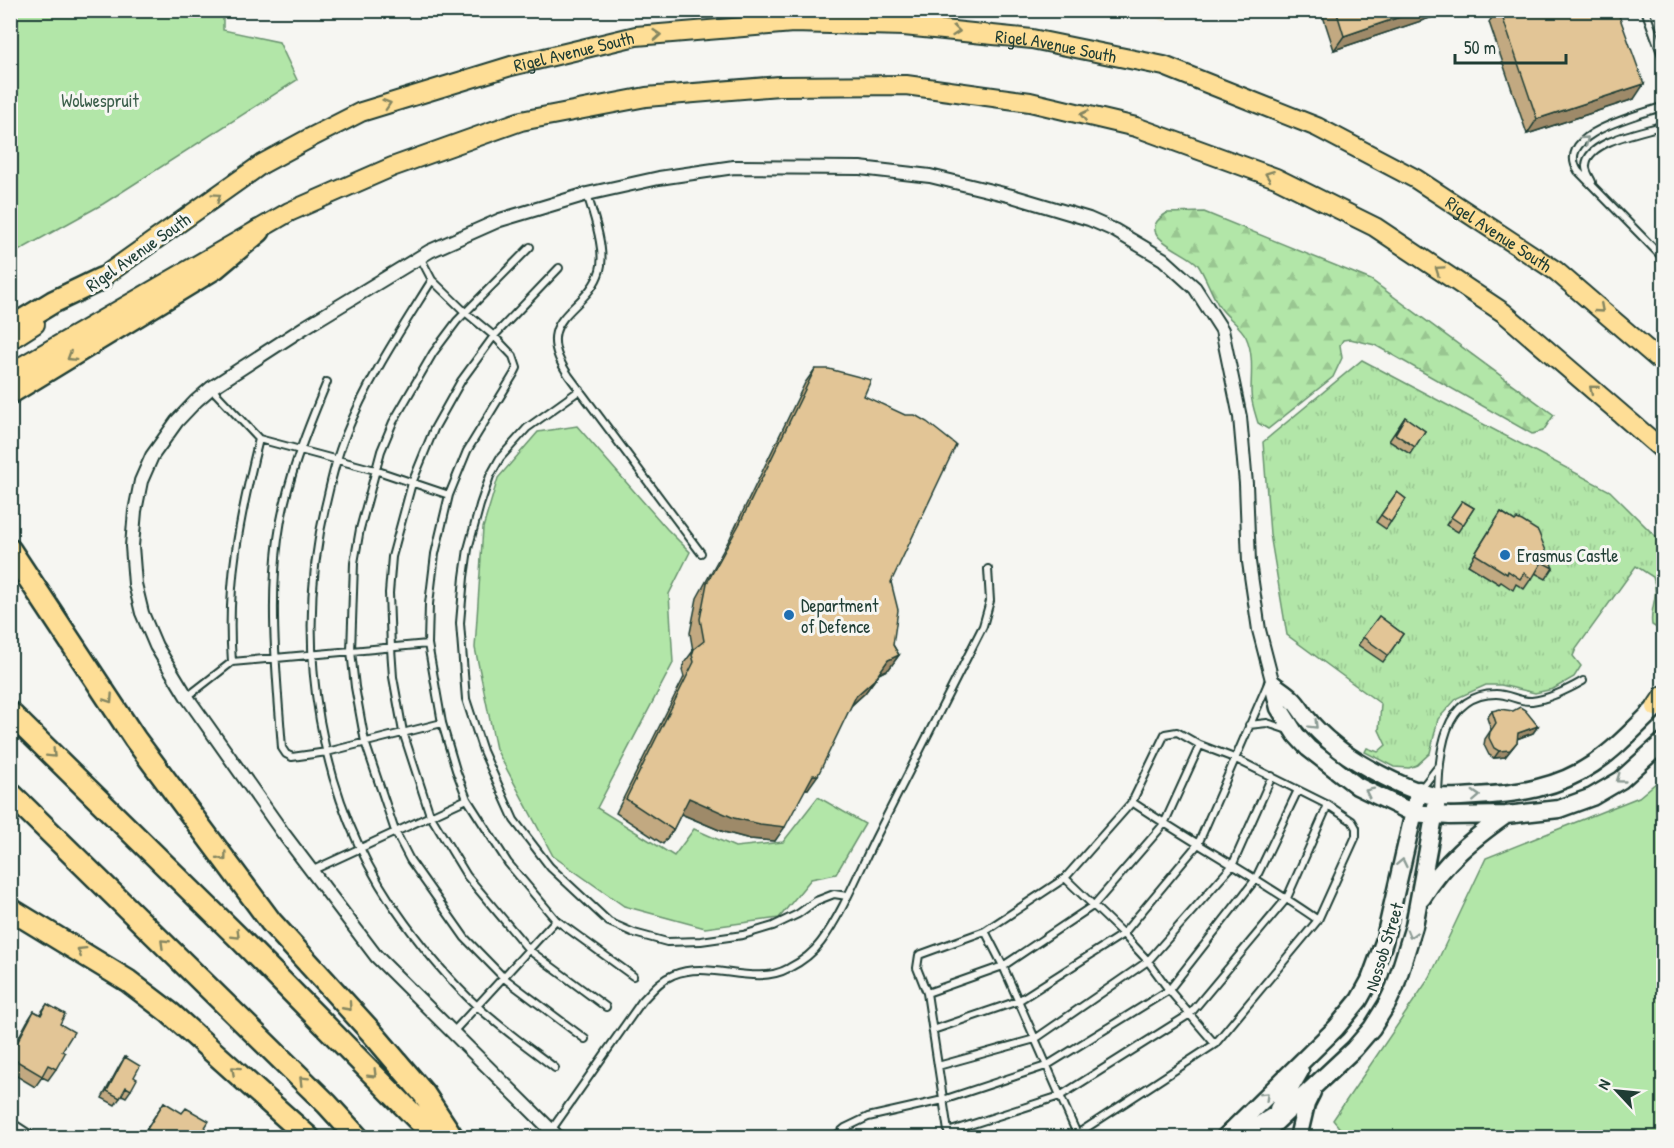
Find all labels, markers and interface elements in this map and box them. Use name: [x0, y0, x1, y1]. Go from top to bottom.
street label: Rigel Avenue South: [994, 23, 1119, 69]
street label: Rigel Avenue South: [511, 24, 637, 77]
one-way arrow: [952, 24, 961, 37]
scale bar: [1455, 27, 1566, 65]
one-way arrow: [652, 29, 661, 42]
text: 50 m: [1464, 35, 1496, 60]
park label: Wolwespruit: [61, 88, 140, 113]
one-way arrow: [381, 99, 392, 111]
one-way arrow: [1079, 109, 1089, 122]
one-way arrow: [1578, 136, 1588, 147]
one-way arrow: [1264, 170, 1275, 182]
street label: Rigel Avenue South: [1441, 189, 1558, 278]
one-way arrow: [210, 193, 221, 204]
street label: Rigel Avenue South: [81, 206, 196, 297]
one-way arrow: [1435, 266, 1446, 277]
one-way arrow: [1593, 302, 1604, 313]
one-way arrow: [67, 349, 77, 361]
one-way arrow: [1589, 385, 1600, 396]
place label: Erasmus Castle: [1517, 543, 1618, 568]
marker: Erasmus Castle: [1498, 548, 1512, 562]
place label: Department of Defence: [801, 593, 879, 639]
marker: Department of Defence: [782, 608, 796, 622]
one-way arrow: [102, 693, 113, 704]
one-way arrow: [1307, 719, 1318, 729]
one-way arrow: [45, 746, 56, 757]
one-way arrow: [1615, 772, 1626, 783]
one-way arrow: [1364, 788, 1375, 799]
one-way arrow: [1472, 790, 1481, 803]
one-way arrow: [216, 851, 227, 862]
one-way arrow: [1395, 858, 1408, 868]
street label: Nossob Street: [1359, 899, 1410, 994]
one-way arrow: [228, 927, 239, 938]
one-way arrow: [1406, 928, 1418, 939]
one-way arrow: [161, 939, 171, 950]
one-way arrow: [77, 947, 88, 958]
one-way arrow: [341, 1000, 352, 1010]
north arrow: [1587, 1061, 1647, 1121]
one-way arrow: [231, 1066, 242, 1077]
one-way arrow: [365, 1066, 376, 1077]
text: N: [1592, 1075, 1615, 1093]
one-way arrow: [299, 1077, 310, 1088]
one-way arrow: [1258, 1093, 1269, 1104]

